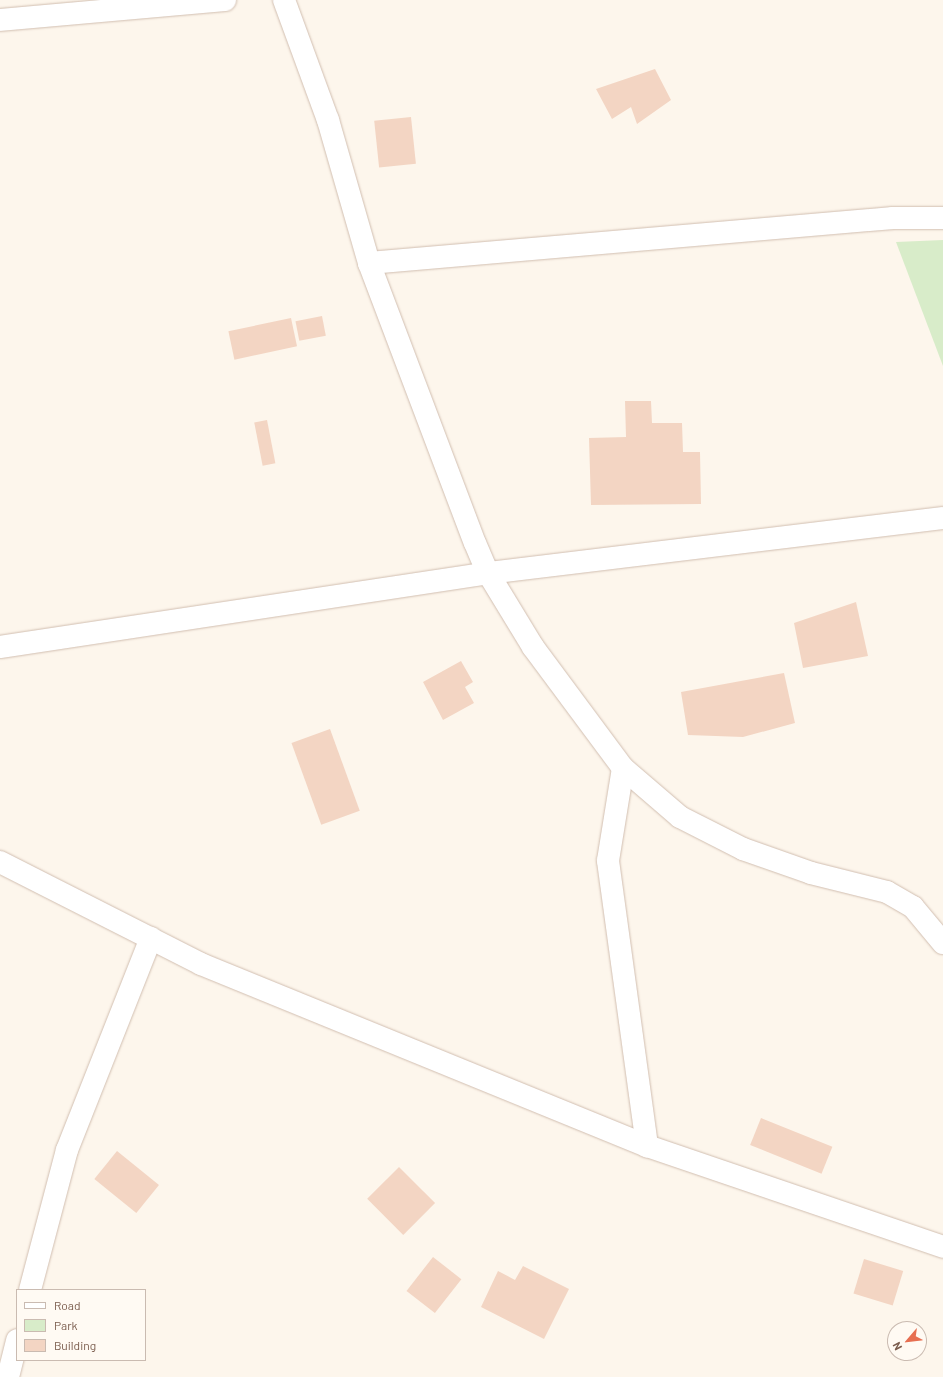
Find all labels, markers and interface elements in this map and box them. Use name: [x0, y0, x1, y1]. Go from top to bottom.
legend: [16, 1289, 146, 1361]
text: Road: [54, 1298, 81, 1312]
text: Park: [54, 1318, 78, 1332]
north arrow: [887, 1321, 927, 1361]
text: Building: [54, 1338, 96, 1352]
text: N: [889, 1340, 904, 1353]

